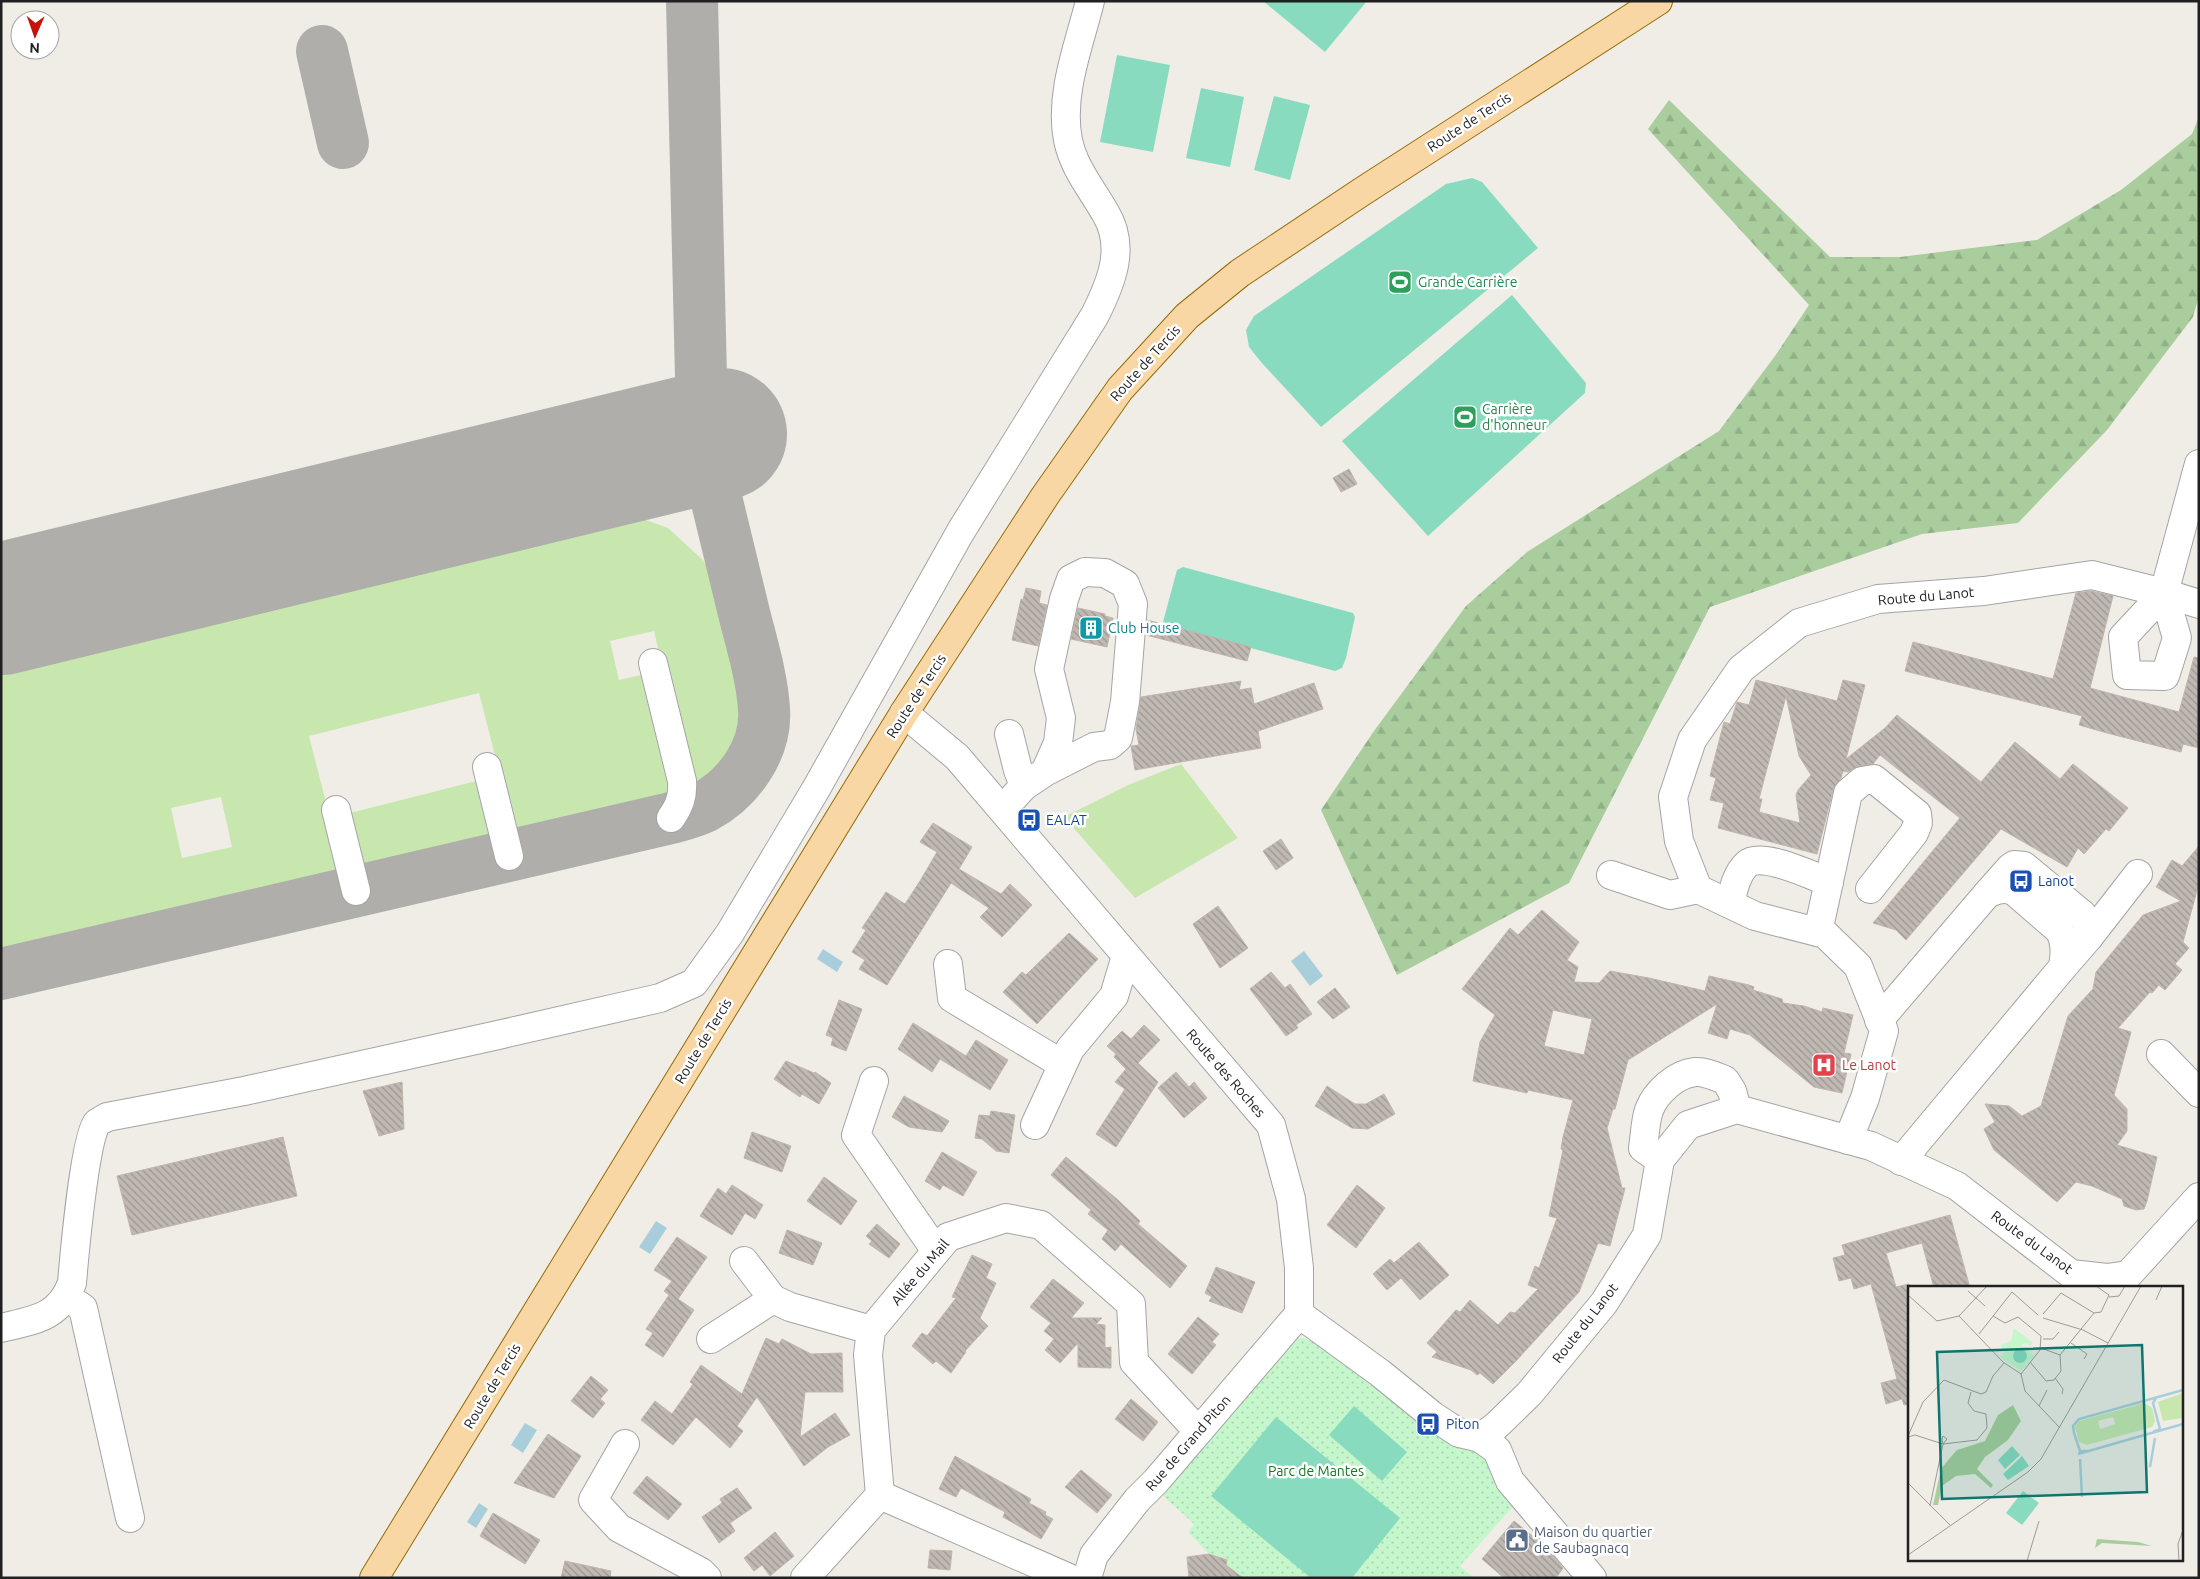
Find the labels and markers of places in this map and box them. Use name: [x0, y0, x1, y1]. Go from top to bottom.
sports icon: Grande Carrière: [1387, 269, 1413, 295]
place label: Grande Carrière: [1418, 274, 1517, 290]
place label: Carrière d'honneur: [1482, 401, 1547, 433]
sports icon: Carrière d'honneur: [1452, 404, 1478, 430]
building icon: Club House: [1078, 615, 1104, 641]
place label: Club House: [1108, 620, 1179, 636]
bus stop icon: EALAT: [1016, 807, 1042, 833]
place label: EALAT: [1046, 812, 1087, 828]
bus stop icon: Lanot: [2008, 868, 2034, 894]
place label: Lanot: [2038, 873, 2075, 889]
hospital icon: Le Lanot: [1811, 1052, 1837, 1078]
place label: Le Lanot: [1842, 1057, 1897, 1073]
bus stop icon: Piton: [1415, 1411, 1441, 1437]
place label: Piton: [1446, 1416, 1479, 1432]
place label: Maison du quartier de Saubagnacq: [1534, 1524, 1653, 1556]
public building icon: Maison du quartier de Saubagnacq: [1504, 1527, 1530, 1553]

